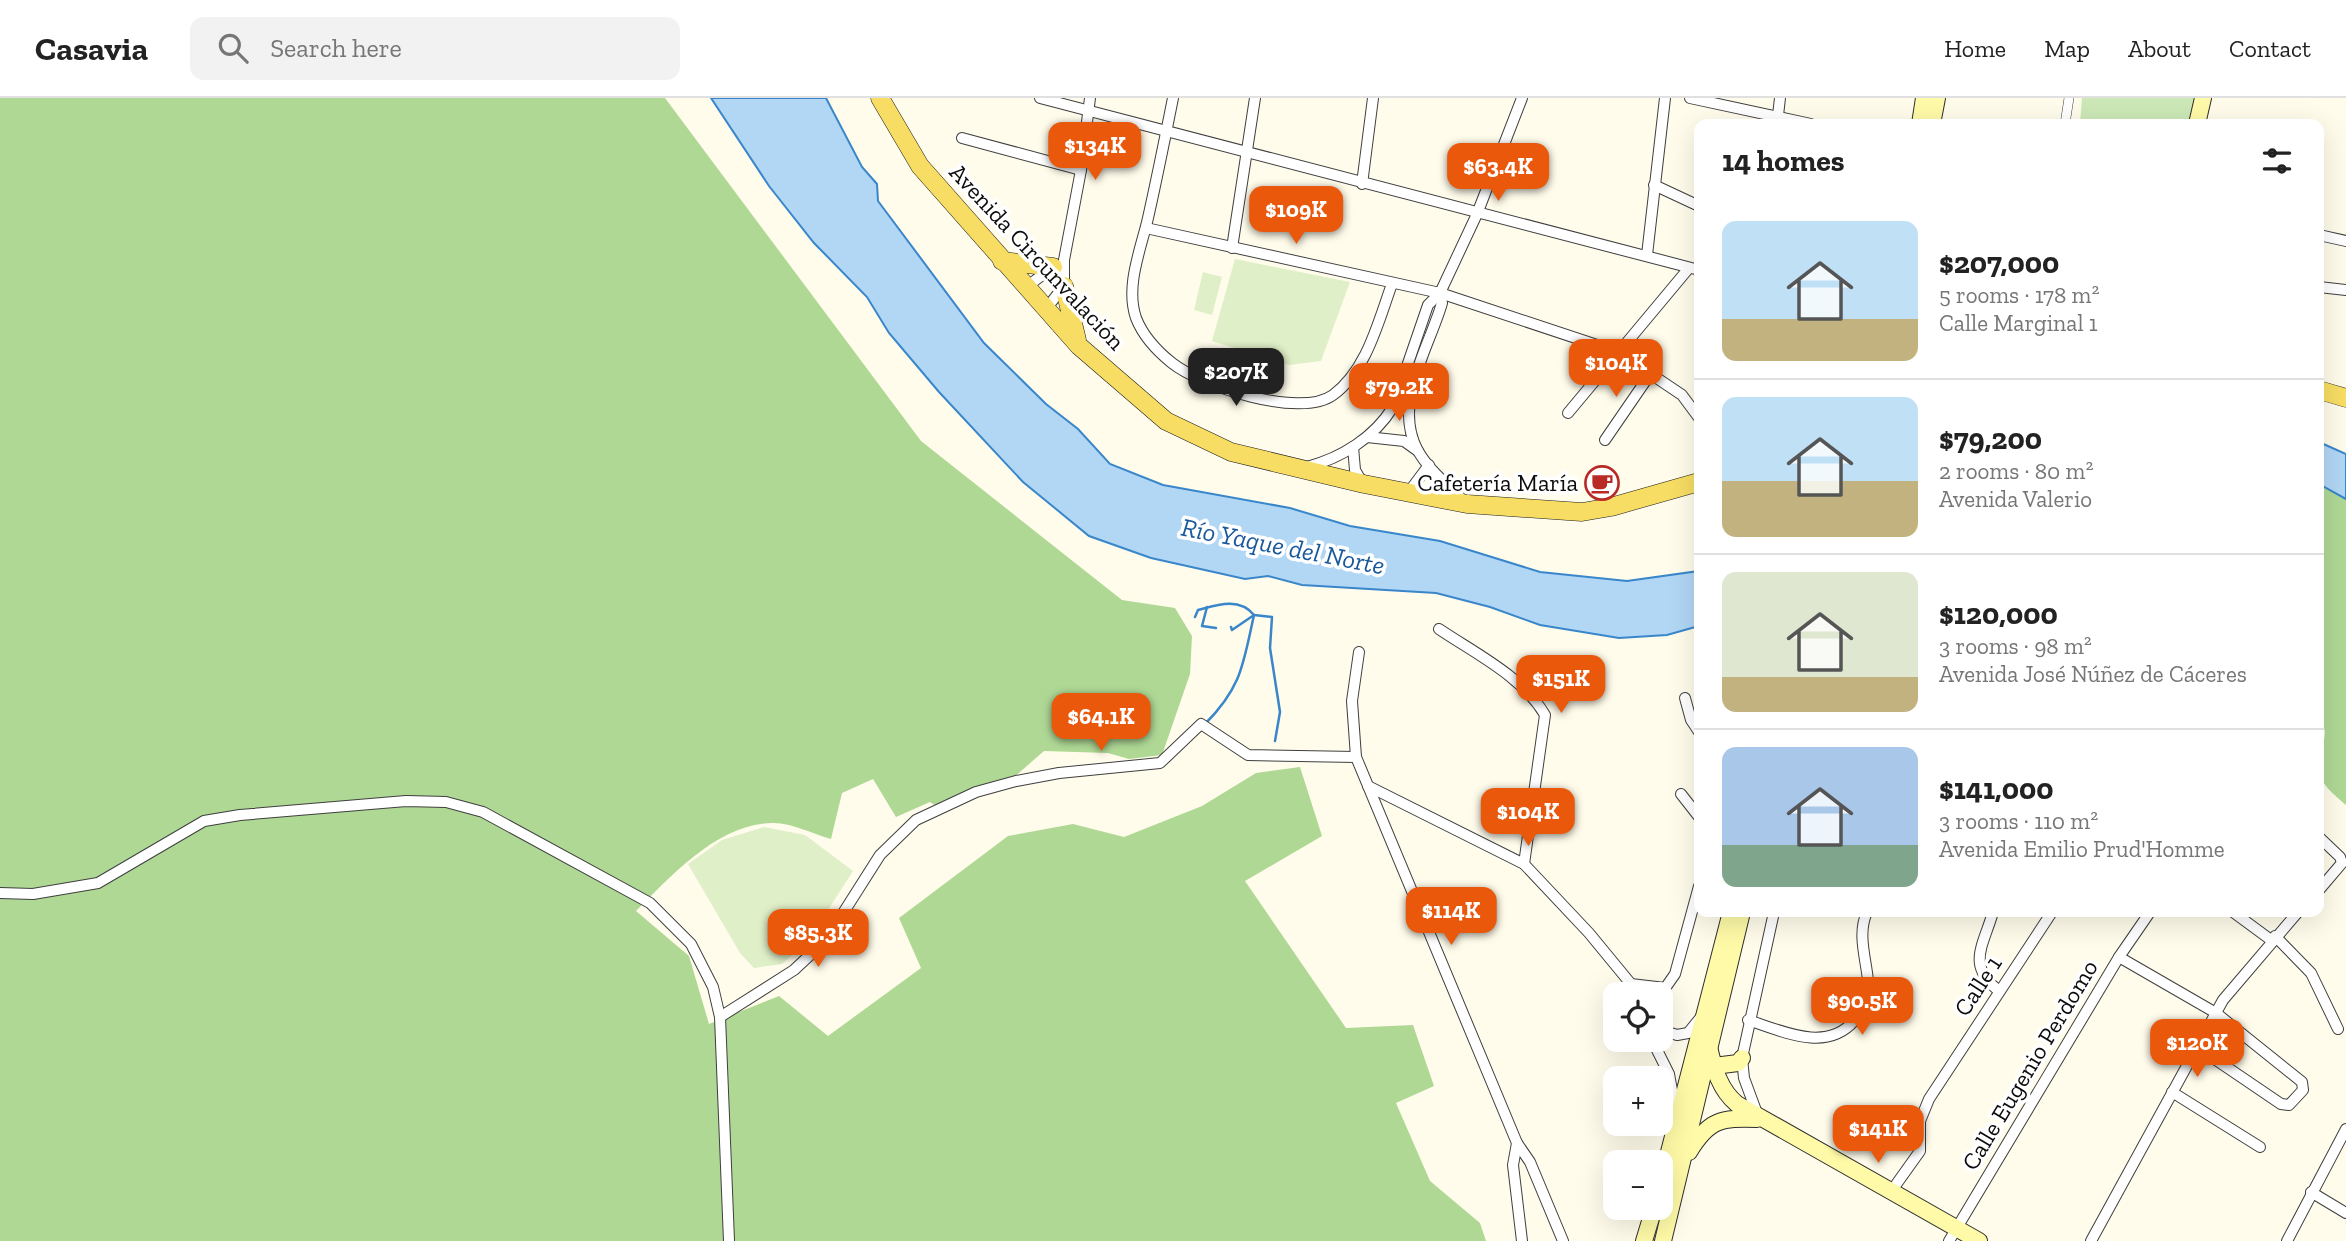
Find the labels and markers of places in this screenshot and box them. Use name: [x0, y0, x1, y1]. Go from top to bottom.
pin: $134K: [1046, 122, 1144, 182]
pin: $63.4K: [1441, 144, 1555, 203]
pin: $109K: [1247, 186, 1345, 246]
pin: $104K: [1567, 340, 1665, 399]
pin: $207K: [1187, 348, 1285, 408]
pin: $79.2K: [1342, 364, 1456, 423]
cafe icon: Cafetería María: [1583, 464, 1621, 502]
place label: Cafetería María: [1417, 468, 1578, 497]
pin: $151K: [1512, 656, 1610, 715]
pin: $64.1K: [1044, 694, 1158, 753]
pin: $104K: [1479, 788, 1577, 848]
pin: $114K: [1402, 888, 1500, 947]
pin: $85.3K: [761, 910, 875, 969]
pin: $90.5K: [1805, 978, 1919, 1037]
pin: $120K: [2148, 1020, 2246, 1079]
pin: $141K: [1829, 1105, 1927, 1165]

